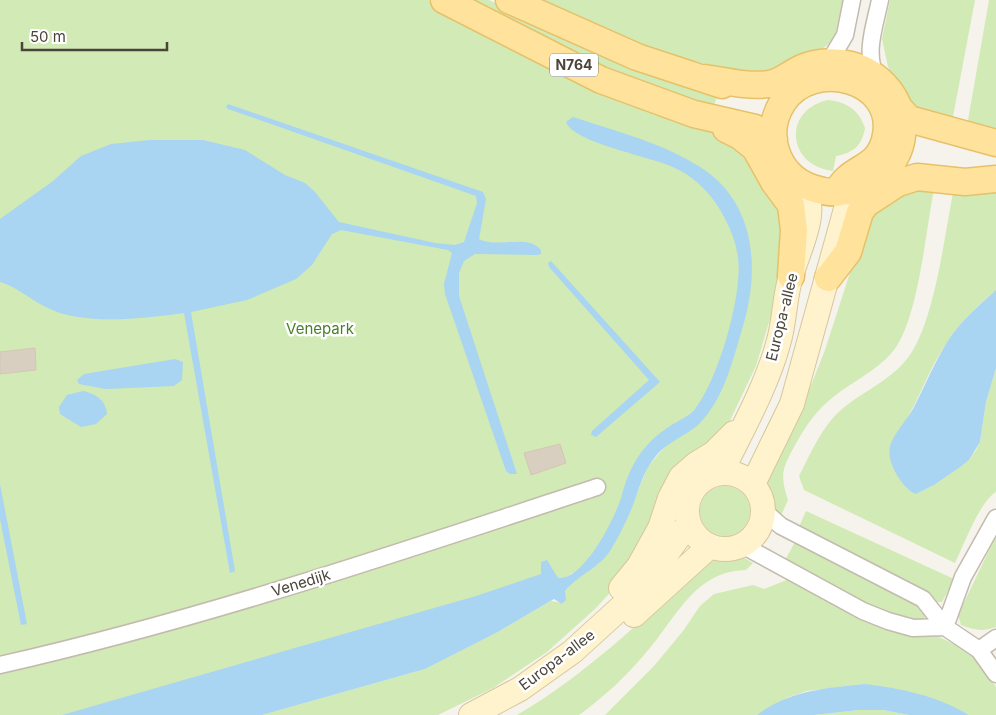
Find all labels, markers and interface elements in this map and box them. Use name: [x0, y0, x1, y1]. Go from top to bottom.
scale bar: [22, 20, 168, 52]
text: 50 m: [30, 27, 66, 46]
road number: N764: [550, 54, 598, 76]
street label: Europa-allee: [761, 271, 802, 363]
park label: Venepark: [286, 319, 355, 338]
street label: Venedijk: [269, 564, 333, 600]
street label: Europa-allee: [515, 625, 598, 694]

